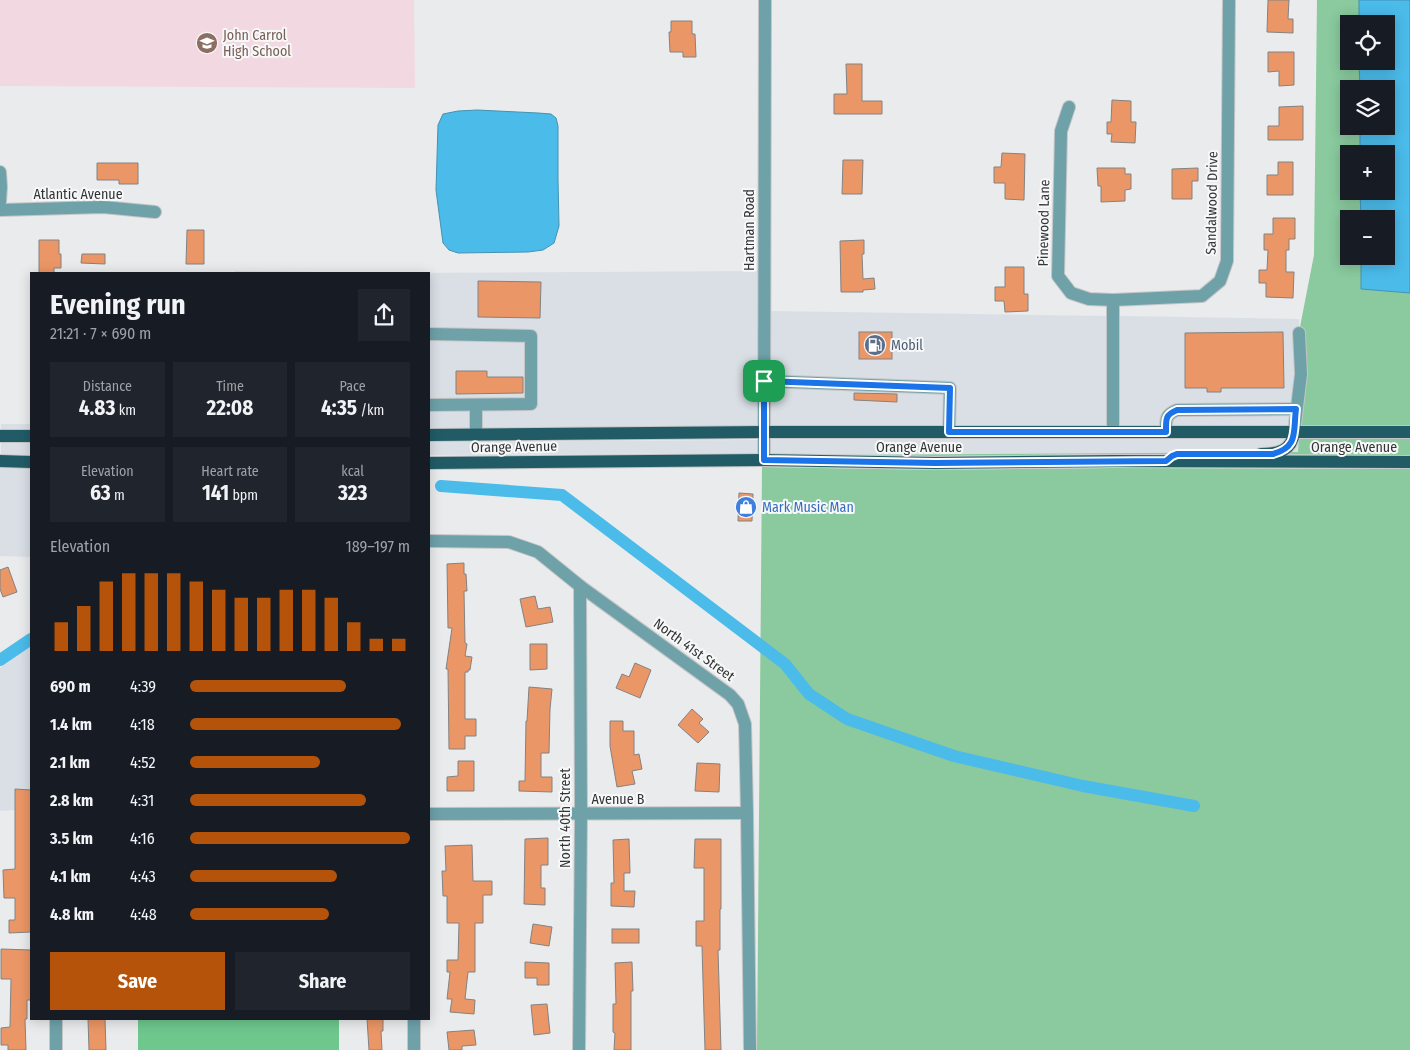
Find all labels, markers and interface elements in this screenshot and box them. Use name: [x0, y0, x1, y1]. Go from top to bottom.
map controls: [1340, 15, 1395, 265]
button: locate: [1340, 15, 1395, 70]
place label: John Carrol High School: [223, 27, 291, 60]
school or university icon: John Carrol High School: [195, 31, 219, 55]
button: layers: [1340, 80, 1395, 135]
button: +: [1340, 145, 1395, 200]
street label: Sandalwood Drive: [1203, 151, 1221, 255]
street label: Pinewood Lane: [1035, 179, 1053, 267]
street label: Atlantic Avenue: [33, 186, 123, 203]
street label: Hartman Road: [741, 189, 758, 271]
button: −: [1340, 210, 1395, 265]
text: Evening run: [50, 288, 186, 321]
button: share: [358, 289, 410, 341]
text: 21:21 · 7 × 690 m: [50, 324, 151, 343]
fuel station icon: Mobil: [863, 333, 887, 357]
place label: Mobil: [891, 337, 923, 354]
pin: [743, 360, 785, 402]
icon: arrive: [750, 367, 778, 395]
text: Distance: [83, 378, 132, 395]
text: Time: [216, 378, 244, 395]
text: Pace: [340, 378, 366, 395]
text: 4.83: [79, 395, 115, 421]
text: 22:08: [207, 395, 253, 421]
text: 4:35: [321, 395, 357, 421]
text: km: [115, 402, 136, 419]
text: /km: [357, 402, 384, 419]
street label: Orange Avenue: [471, 438, 557, 456]
street label: Orange Avenue: [876, 439, 962, 456]
street label: Orange Avenue: [1311, 439, 1397, 456]
text: Elevation: [81, 463, 134, 480]
text: Heart rate: [201, 463, 259, 480]
text: kcal: [341, 463, 364, 480]
text: 63: [90, 480, 111, 506]
text: 141: [202, 480, 229, 506]
text: 323: [338, 480, 367, 506]
text: m: [111, 487, 125, 504]
text: bpm: [229, 487, 258, 504]
shop icon: Mark Music Man: [734, 495, 758, 519]
place label: Mark Music Man: [762, 499, 854, 516]
text: Elevation: [50, 537, 110, 556]
text: 189–197 m: [345, 537, 410, 556]
street label: North 41st Street: [650, 615, 738, 685]
text: 690 m: [50, 677, 91, 696]
text: 4:39: [130, 677, 156, 696]
text: 1.4 km: [50, 715, 92, 734]
text: 4:18: [130, 715, 155, 734]
text: 2.1 km: [50, 753, 90, 772]
text: 4:52: [130, 753, 155, 772]
street label: North 40th Street: [557, 768, 574, 868]
text: 2.8 km: [50, 791, 93, 810]
text: 4:31: [130, 791, 154, 810]
street label: Avenue B: [591, 791, 645, 808]
text: 3.5 km: [50, 829, 93, 848]
text: 4:16: [130, 829, 155, 848]
text: 4.1 km: [50, 867, 91, 886]
text: 4:43: [130, 867, 156, 886]
text: 4.8 km: [50, 905, 94, 924]
text: 4:48: [130, 905, 157, 924]
button: Save: [50, 952, 225, 1010]
button: Share: [235, 952, 410, 1010]

